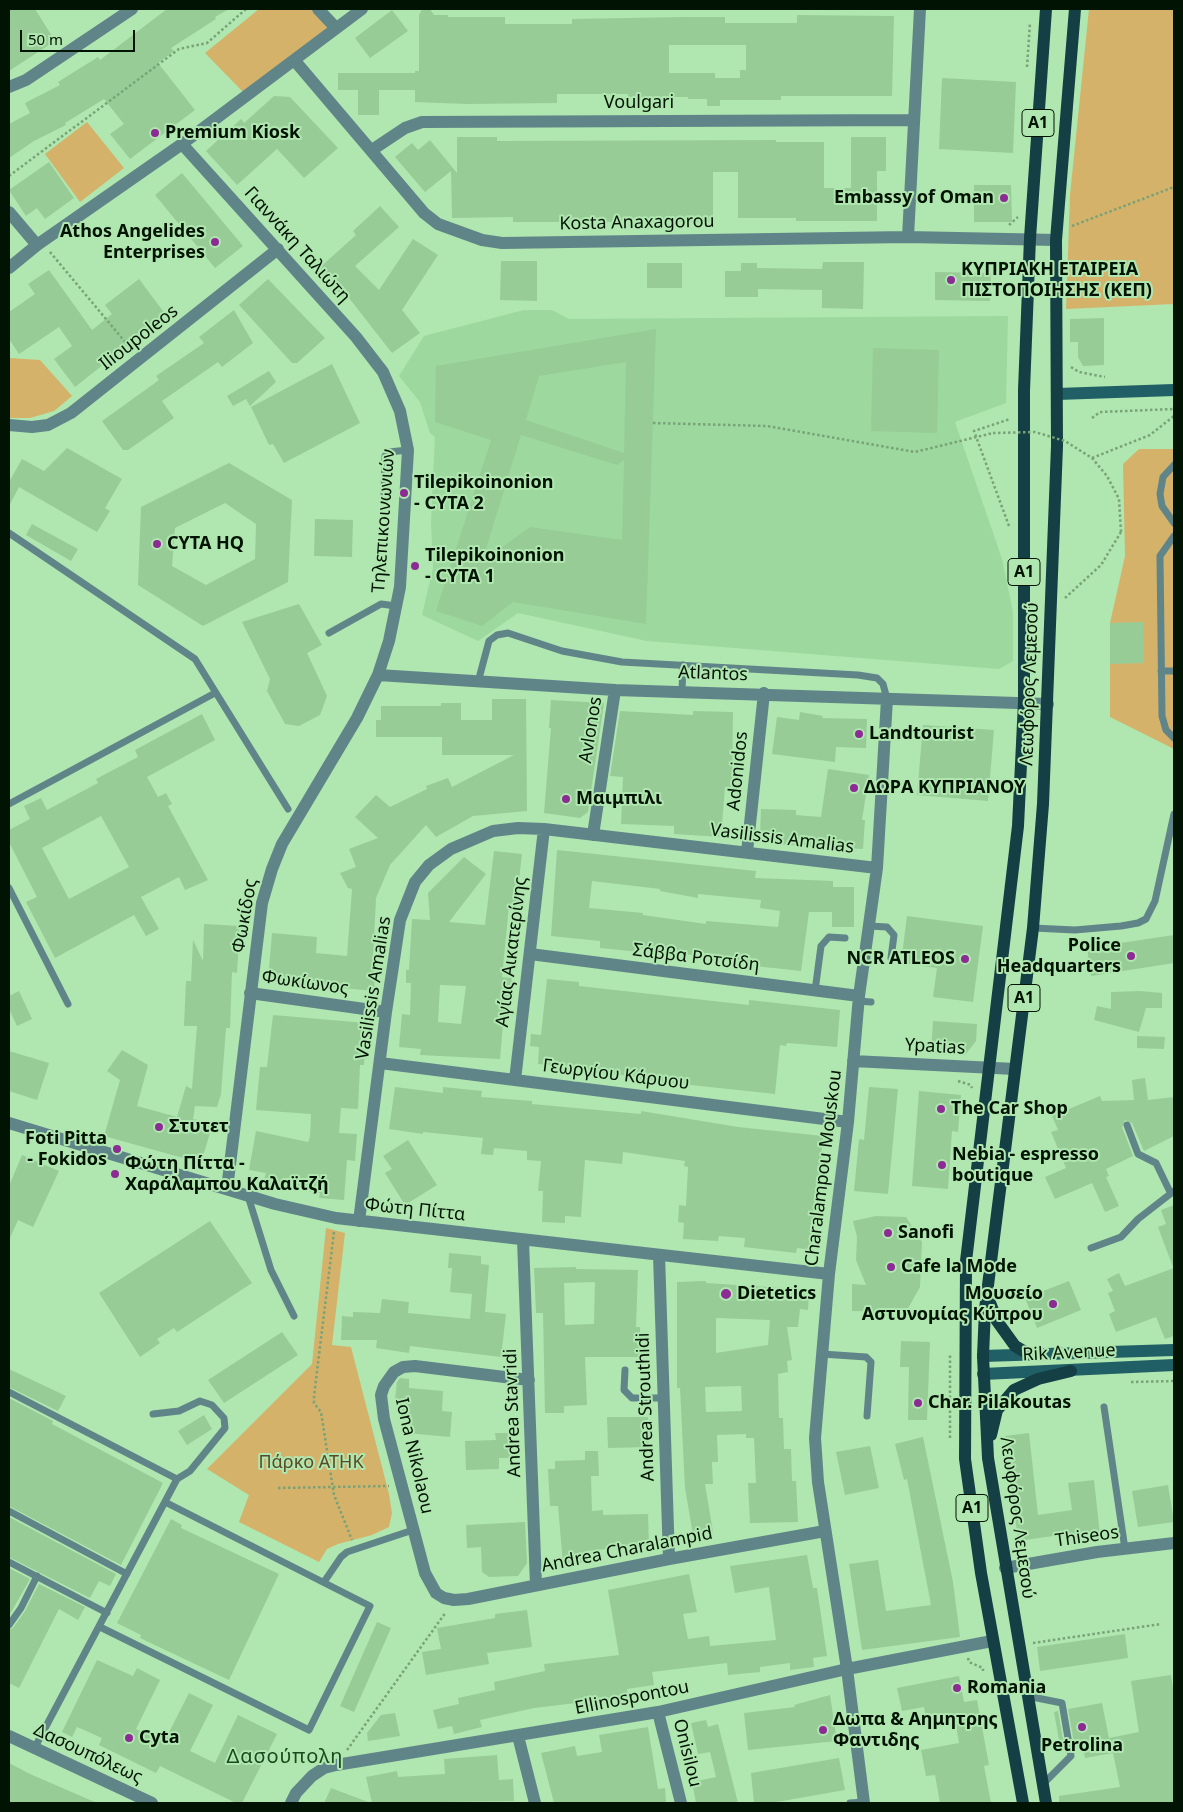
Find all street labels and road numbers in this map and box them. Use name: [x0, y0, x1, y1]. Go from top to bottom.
street label: Voulgari: [604, 92, 674, 114]
road number: A1: [1022, 110, 1054, 136]
street label: Γιαννάκη Ταλιώτη: [239, 183, 355, 307]
street label: Kosta Anaxagorou: [559, 211, 715, 235]
street label: Ilioupoleos: [95, 301, 183, 375]
street label: Τηλεπικοινωνιών: [368, 448, 400, 594]
road number: A1: [1008, 558, 1040, 586]
street label: Λεωφόρος Λεμεσού: [1016, 602, 1044, 766]
street label: Atlantos: [678, 662, 748, 686]
street label: Avlonos: [575, 695, 607, 765]
street label: Adonidos: [723, 730, 753, 812]
street label: Vasilissis Amalias: [709, 819, 855, 859]
street label: Αγίας Αικατερίνης: [492, 876, 532, 1028]
street label: Φωκίδος: [228, 877, 262, 955]
street label: Vasilissis Amalias: [352, 915, 396, 1061]
street label: Σάββα Ροτσίδη: [631, 939, 761, 977]
street label: Φωκίωνος: [260, 966, 350, 1000]
road number: A1: [1008, 984, 1040, 1011]
street label: Ypatias: [904, 1035, 966, 1059]
street label: Γεωργίου Κάρυου: [541, 1055, 691, 1095]
street label: Charalampou Mouskou: [801, 1069, 847, 1267]
street label: Φώτη Πίττα: [364, 1194, 466, 1226]
street label: Andrea Strouthidi: [633, 1332, 659, 1482]
street label: Rik Avenue: [1022, 1340, 1116, 1366]
street label: Andrea Stavridi: [500, 1348, 526, 1478]
street label: Iona Nikolaou: [390, 1396, 438, 1516]
street label: Λεωφόρος Λεμεσού: [995, 1435, 1039, 1601]
road number: A1: [956, 1495, 988, 1522]
street label: Thiseos: [1054, 1522, 1120, 1552]
street label: Andrea Charalampid: [540, 1523, 714, 1577]
street label: Ellinospontou: [573, 1676, 691, 1720]
street label: Onisilou: [668, 1717, 706, 1789]
street label: Δασουπόλεως: [30, 1719, 146, 1789]

